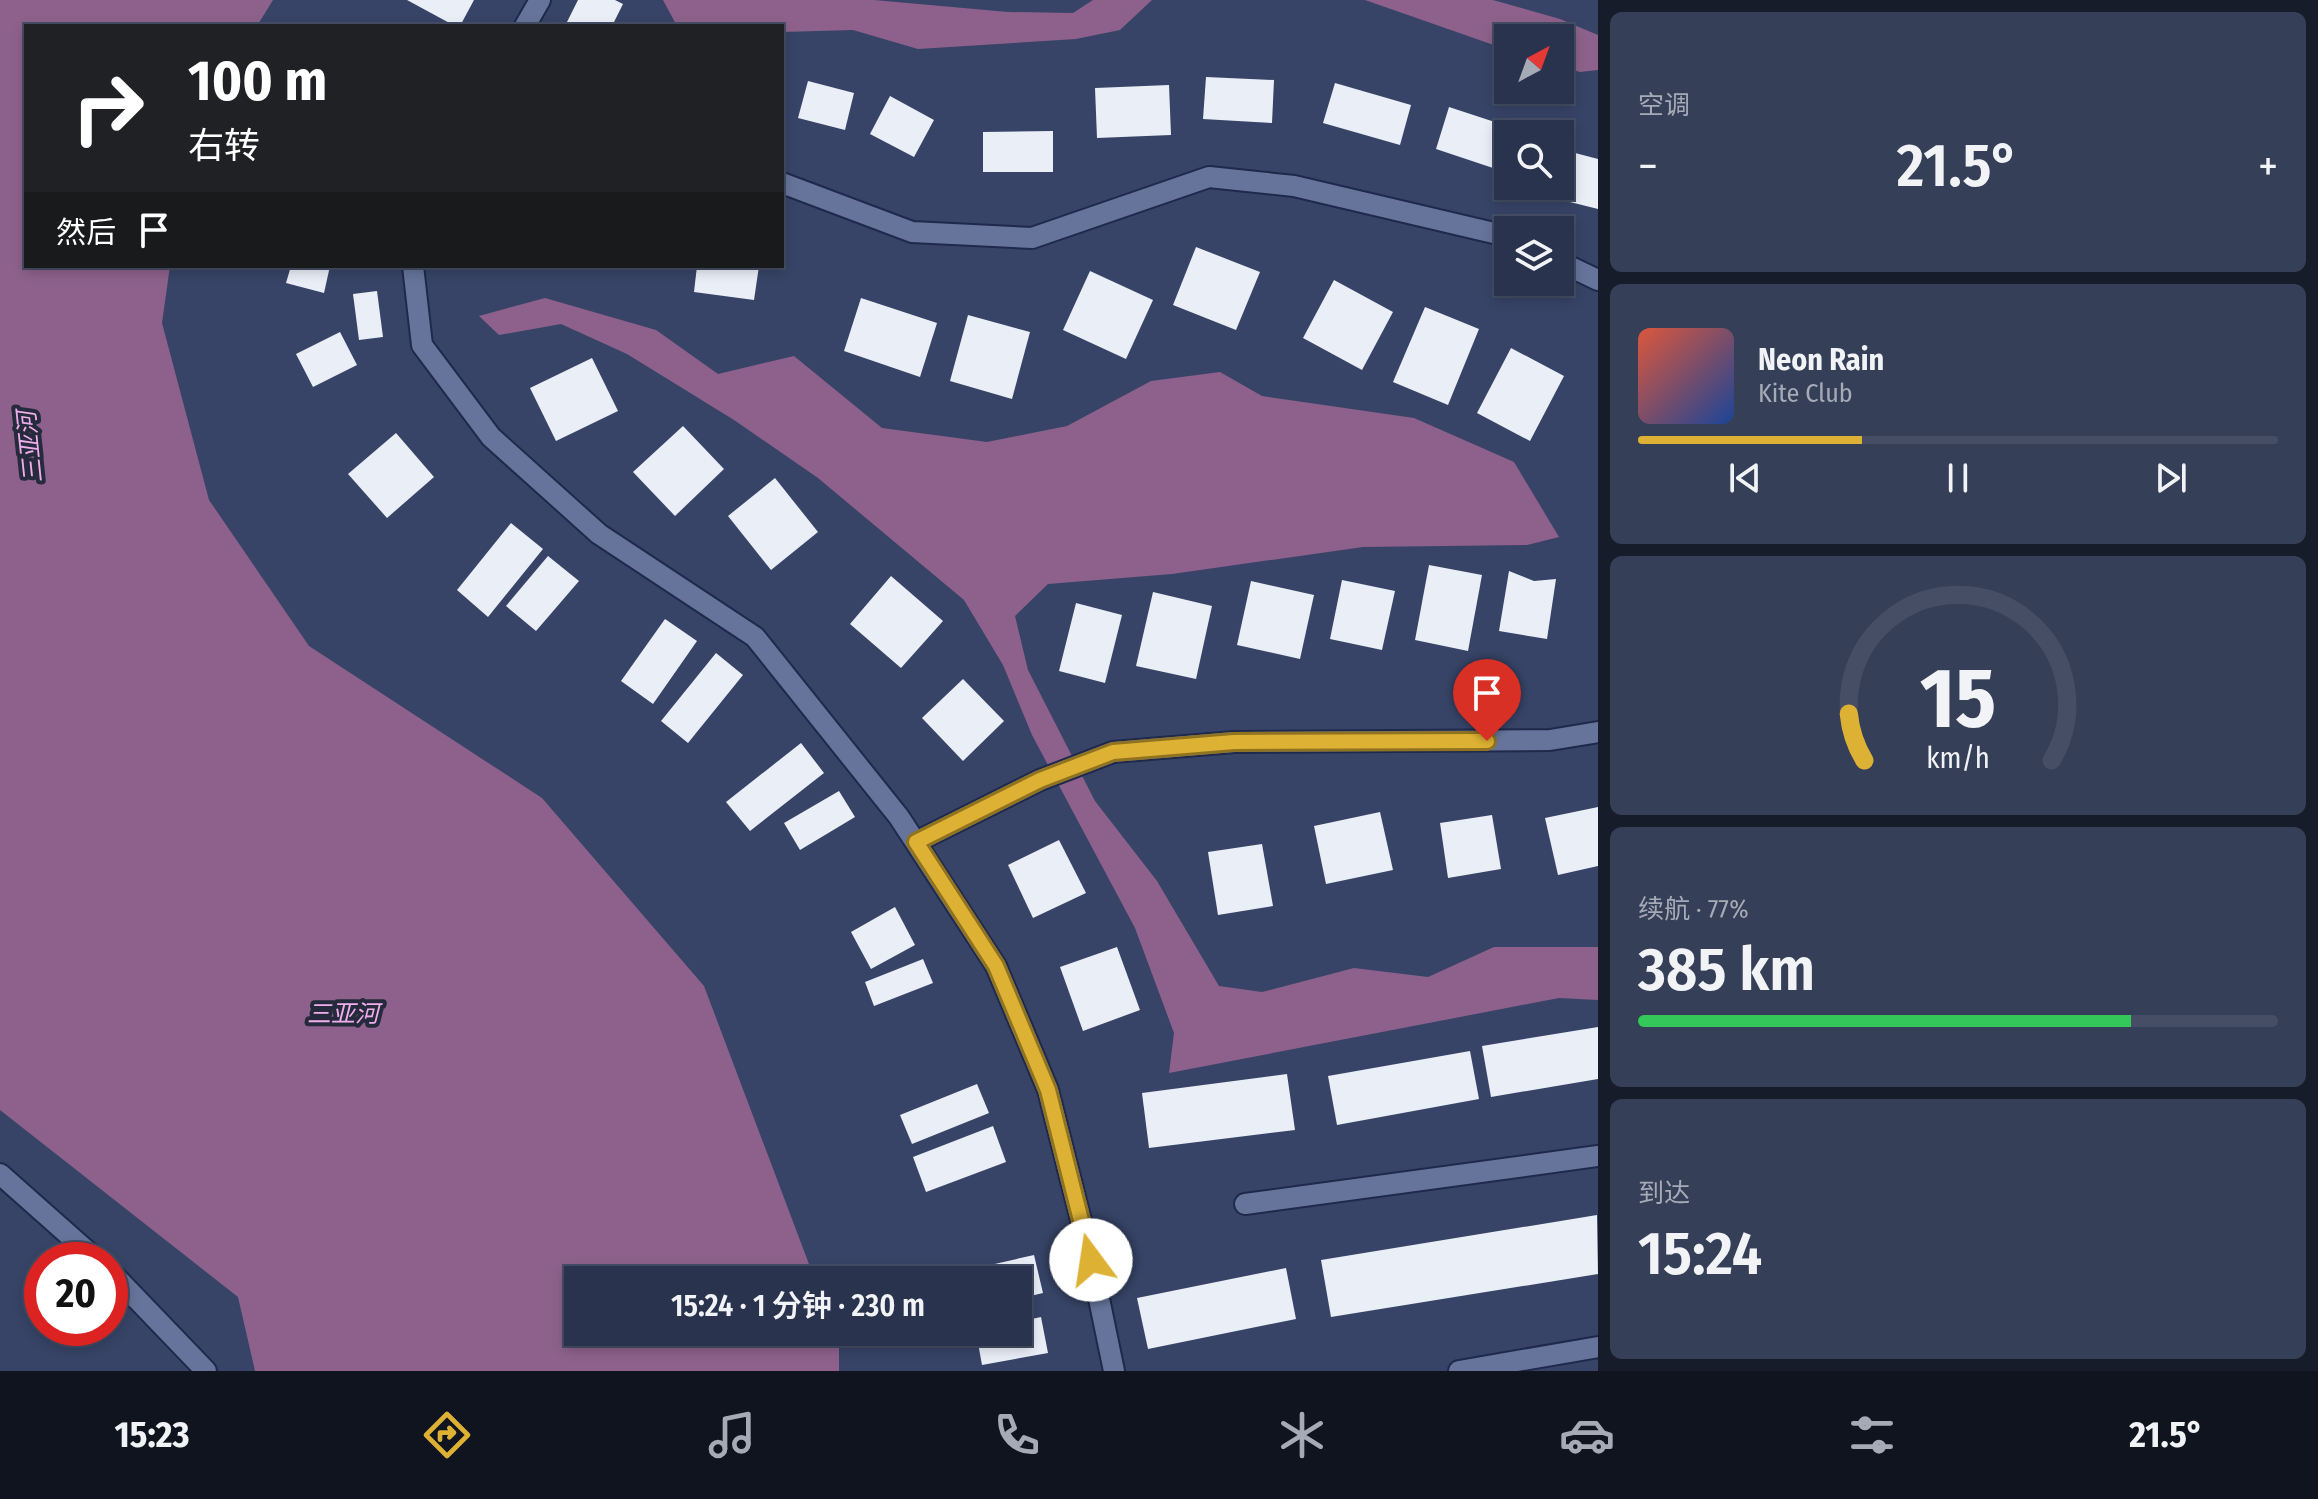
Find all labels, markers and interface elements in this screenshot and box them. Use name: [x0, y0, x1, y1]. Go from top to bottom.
north arrow: [1494, 24, 1574, 104]
map controls: [1494, 24, 1574, 296]
text: 100 m: [188, 48, 327, 115]
icon: right: [56, 56, 160, 160]
text: 空调: [1638, 90, 1690, 121]
button: search: [1494, 120, 1574, 200]
text: 右转: [188, 124, 260, 168]
text: 21.5°: [1897, 130, 2019, 202]
text: −: [1638, 140, 1658, 193]
text: +: [2258, 140, 2278, 193]
icon: arrive: [132, 208, 176, 252]
text: 然后: [56, 215, 116, 251]
button: layers: [1494, 216, 1574, 296]
text: Neon Rain: [1758, 342, 1884, 378]
text: Kite Club: [1758, 378, 1853, 409]
water label: 三亚河: [12, 406, 48, 484]
icon: previous: [1723, 456, 1767, 500]
icon: pause: [1936, 456, 1980, 500]
icon: next: [2149, 456, 2193, 500]
text: 15: [1920, 649, 1996, 749]
pin: [1453, 659, 1521, 741]
icon: arrive: [1465, 671, 1509, 715]
text: km/h: [1926, 742, 1990, 777]
text: 续航 · 77%: [1638, 894, 1749, 925]
text: 385 km: [1638, 934, 1815, 1006]
water label: 三亚河: [307, 1000, 383, 1028]
text: 到达: [1638, 1178, 1690, 1209]
position arrow: [1049, 1218, 1133, 1302]
text: 15:24: [1638, 1218, 1762, 1290]
speed limit sign: 20: [24, 1242, 128, 1346]
text: 15:24 · 1 分钟 · 230 m: [671, 1288, 925, 1324]
icon: directions: [419, 1407, 475, 1463]
icon: music: [704, 1407, 760, 1463]
icon: phone: [989, 1407, 1045, 1463]
icon: climate: [1274, 1407, 1330, 1463]
icon: car: [1559, 1407, 1615, 1463]
icon: filters: [1844, 1407, 1900, 1463]
text: 15:23: [115, 1413, 189, 1457]
text: 21.5°: [2129, 1413, 2203, 1457]

